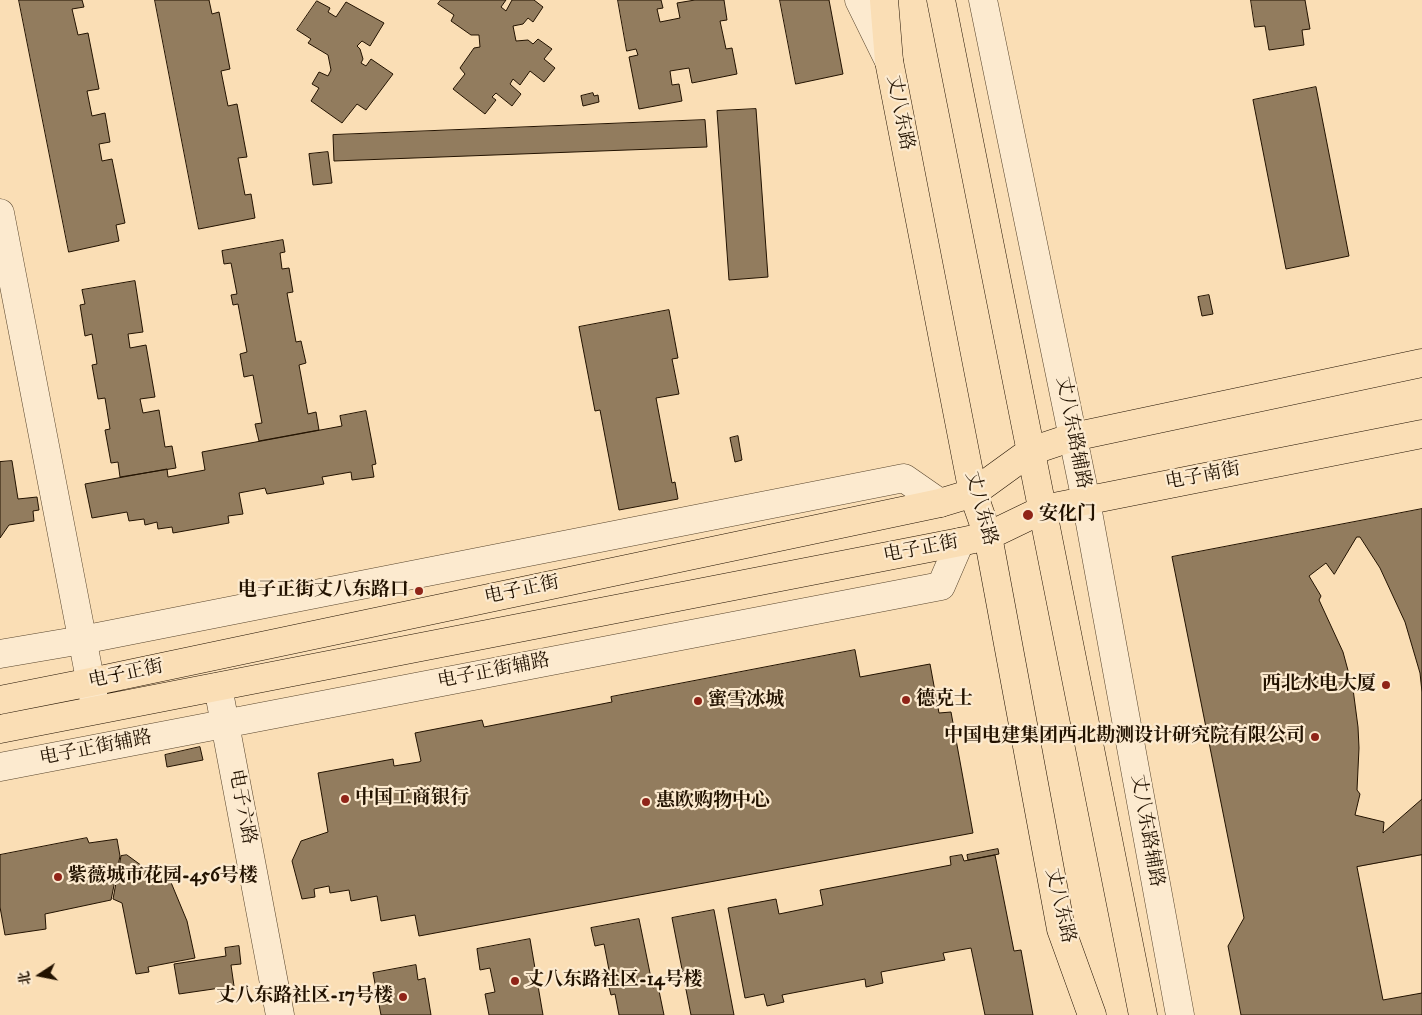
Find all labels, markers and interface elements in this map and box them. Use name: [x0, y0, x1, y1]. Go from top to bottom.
street label: 丈八东路: [881, 74, 917, 152]
street label: 丈八东路辅路: [1050, 375, 1094, 491]
street label: 电子南街: [1164, 459, 1242, 495]
street label: 丈八东路: [959, 469, 1001, 549]
place label: 安化门: [1039, 504, 1096, 526]
marker: 安化门: [1021, 508, 1035, 522]
street label: 电子正街: [882, 532, 960, 568]
street label: 电子正街: [482, 572, 562, 610]
place label: 电子正街丈八东路口: [238, 580, 409, 602]
marker: 电子正街丈八东路口: [413, 585, 425, 597]
street label: 电子正街辅路: [436, 650, 552, 694]
street label: 电子正街: [86, 656, 166, 694]
place label: 西北水电大厦: [1262, 674, 1376, 696]
marker: 西北水电大厦: [1380, 679, 1392, 691]
place label: 德克士: [916, 689, 973, 711]
place label: 蜜雪冰城: [708, 690, 784, 712]
marker: 德克士: [900, 694, 912, 706]
marker: 蜜雪冰城: [692, 695, 704, 707]
place label: 中国电建集团西北勘测设计研究院有限公司: [944, 726, 1305, 748]
street label: 电子正街辅路: [38, 727, 154, 771]
marker: 中国电建集团西北勘测设计研究院有限公司: [1309, 731, 1321, 743]
street label: 电子六路: [223, 768, 259, 846]
street label: 丈八东路辅路: [1125, 773, 1167, 889]
place label: 中国工商银行: [355, 788, 469, 810]
place label: 惠欧购物中心: [656, 791, 770, 813]
marker: 中国工商银行: [339, 793, 351, 805]
marker: 惠欧购物中心: [640, 796, 652, 808]
place label: 紫薇城市花园-456号楼: [68, 866, 258, 888]
street label: 丈八东路: [1039, 866, 1079, 946]
marker: 紫薇城市花园-456号楼: [52, 871, 64, 883]
north arrow: [15, 950, 65, 1000]
text: 北: [15, 969, 35, 986]
place label: 丈八东路社区-14号楼: [525, 970, 703, 992]
marker: 丈八东路社区-14号楼: [509, 975, 521, 987]
place label: 丈八东路社区-17号楼: [216, 986, 393, 1008]
marker: 丈八东路社区-17号楼: [397, 991, 409, 1003]

